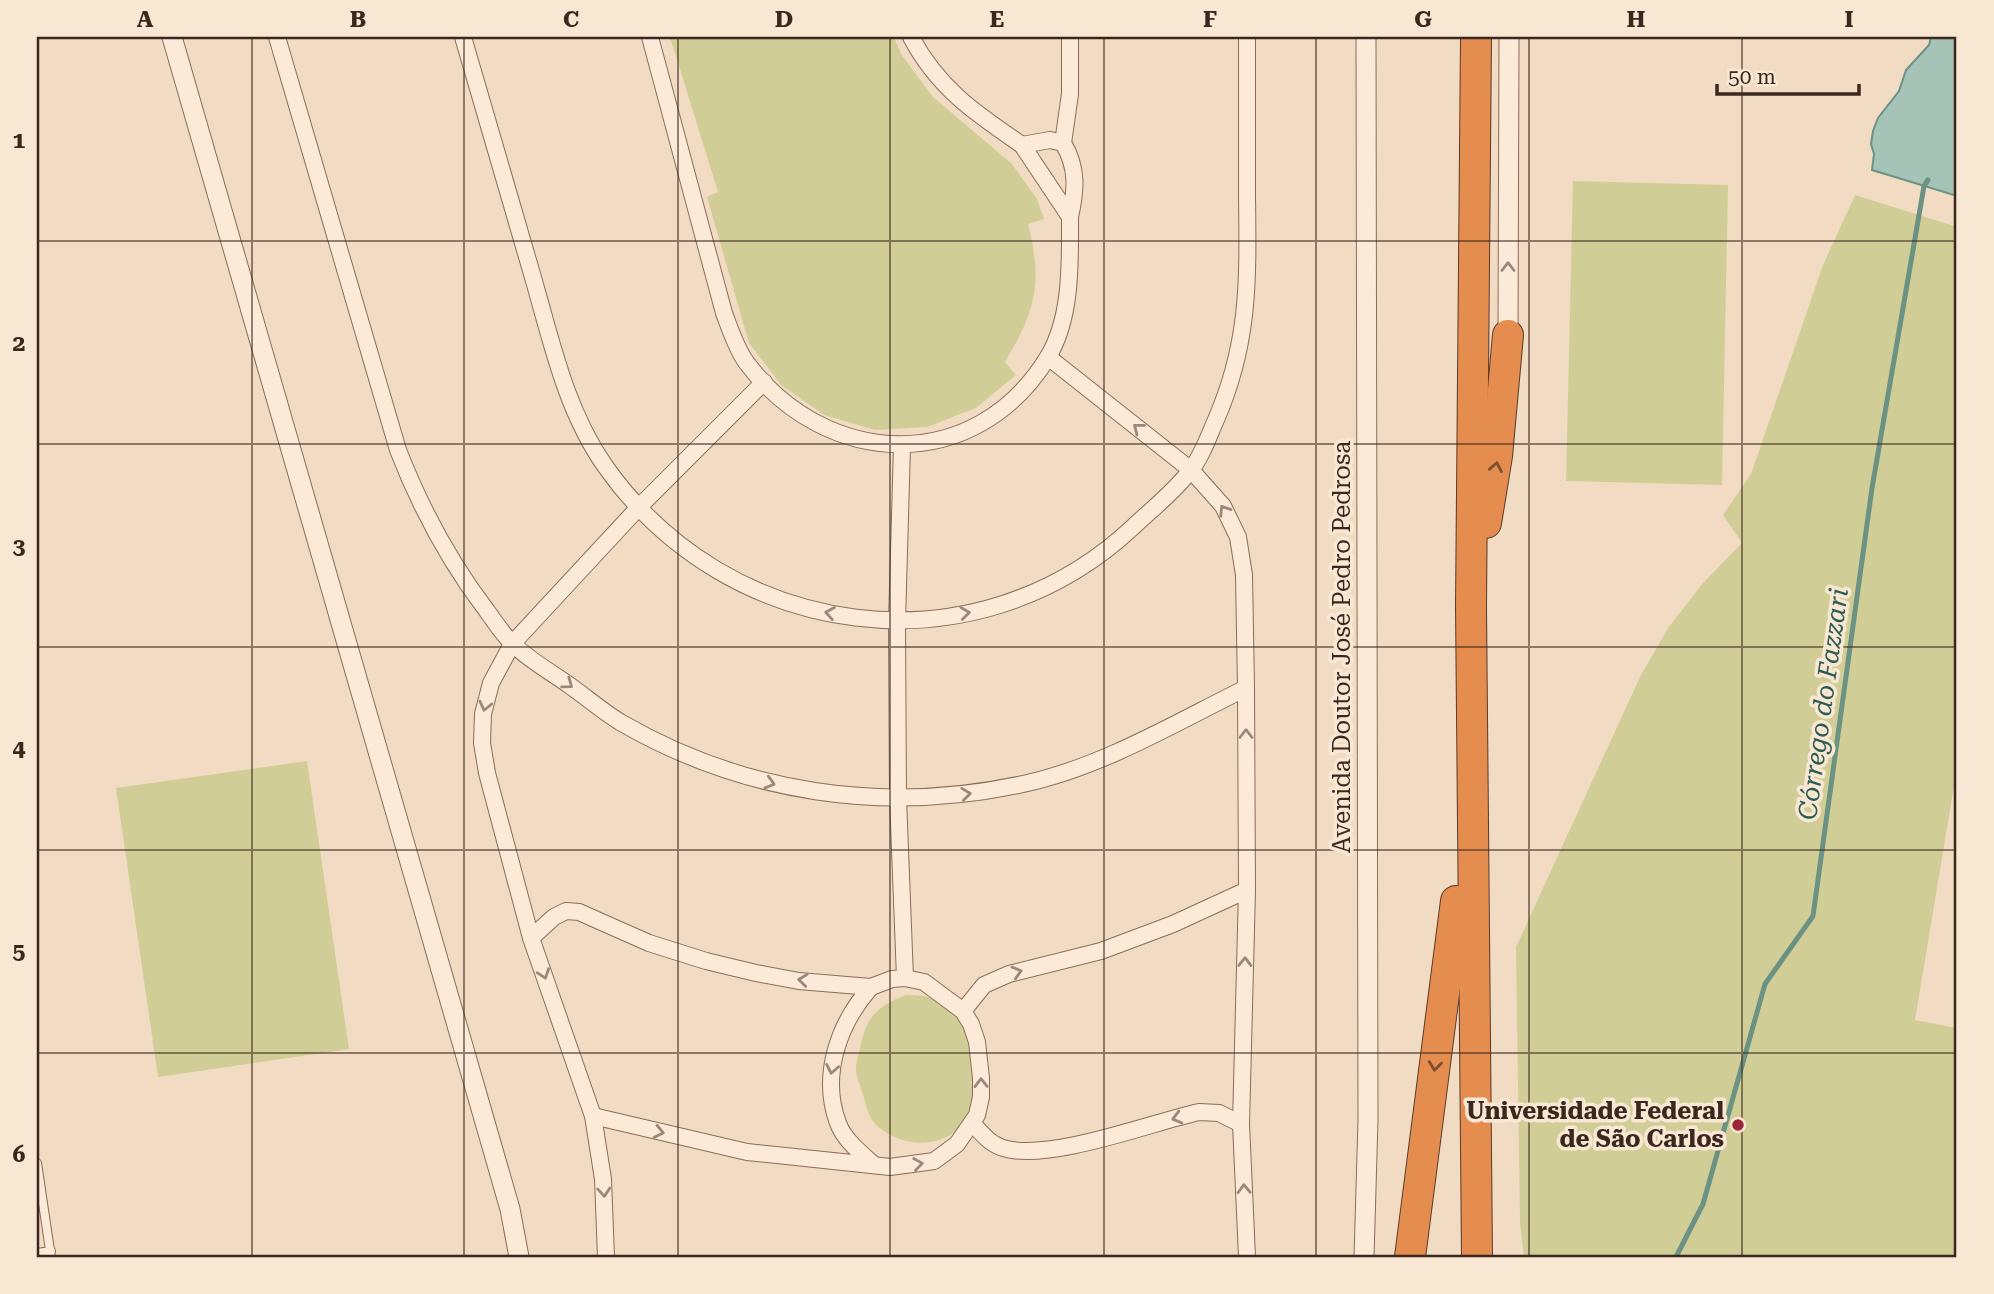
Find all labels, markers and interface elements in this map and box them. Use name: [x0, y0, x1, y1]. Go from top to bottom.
text: A: [137, 6, 154, 33]
text: B: [350, 6, 366, 33]
text: C: [563, 6, 579, 33]
text: D: [775, 6, 793, 33]
text: E: [990, 6, 1004, 33]
text: F: [1203, 6, 1217, 33]
text: G: [1414, 6, 1432, 33]
text: H: [1627, 6, 1646, 33]
text: I: [1844, 6, 1854, 33]
scale bar: [1717, 52, 1859, 96]
text: 50 m: [1728, 65, 1776, 89]
text: 1: [13, 127, 26, 154]
one-way arrow: [1500, 261, 1516, 272]
text: 2: [13, 330, 25, 357]
one-way arrow: [1133, 423, 1146, 436]
street label: Avenida Doutor José Pedro Pedrosa: [1328, 441, 1356, 853]
one-way arrow: [1487, 461, 1502, 473]
one-way arrow: [1220, 505, 1233, 518]
text: 3: [13, 533, 26, 560]
water label: Córrego do Fazzari: [1792, 586, 1854, 822]
one-way arrow: [824, 606, 836, 621]
one-way arrow: [959, 606, 971, 621]
one-way arrow: [560, 676, 572, 688]
one-way arrow: [479, 700, 494, 712]
one-way arrow: [1238, 728, 1254, 739]
text: 4: [13, 735, 26, 762]
one-way arrow: [764, 775, 776, 789]
one-way arrow: [960, 787, 972, 802]
text: 5: [13, 938, 26, 965]
one-way arrow: [1237, 956, 1253, 966]
one-way arrow: [1011, 966, 1023, 981]
one-way arrow: [536, 967, 550, 979]
one-way arrow: [797, 973, 809, 988]
one-way arrow: [1428, 1060, 1443, 1071]
one-way arrow: [826, 1063, 841, 1075]
one-way arrow: [973, 1077, 989, 1087]
place label: Universidade Federal de São Carlos: [1466, 1097, 1724, 1153]
one-way arrow: [1171, 1109, 1183, 1124]
marker: Universidade Federal de São Carlos: [1730, 1117, 1746, 1133]
one-way arrow: [653, 1124, 665, 1138]
text: 6: [13, 1141, 26, 1168]
one-way arrow: [912, 1157, 924, 1172]
one-way arrow: [1237, 1183, 1252, 1194]
one-way arrow: [596, 1187, 611, 1198]

